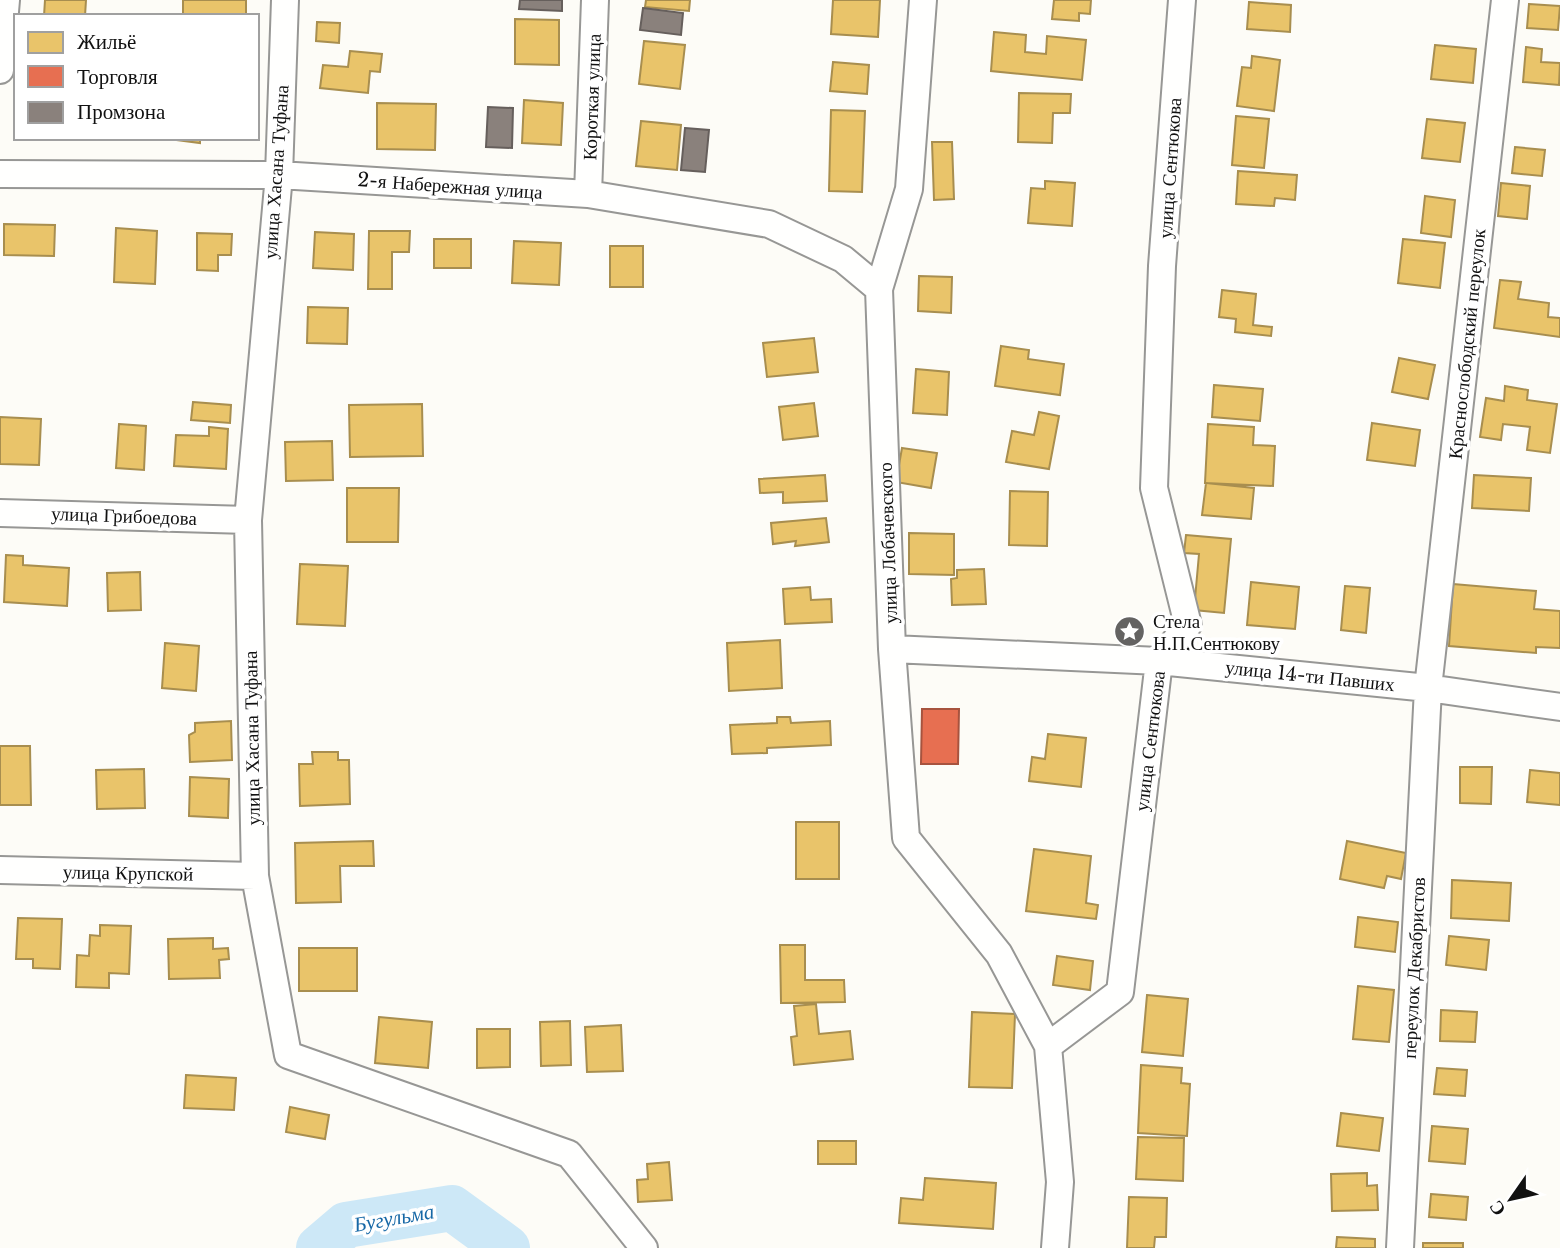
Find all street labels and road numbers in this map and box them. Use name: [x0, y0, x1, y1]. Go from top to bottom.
street label: Короткая улица: [578, 33, 606, 161]
street label: улица Хасана Туфана: [258, 83, 294, 260]
street label: улица Сентюкова: [1154, 96, 1186, 239]
street label: 2-я Набережная улица: [357, 168, 544, 204]
street label: Краснослободский переулок: [1443, 227, 1491, 460]
street label: улица Лобачевского: [874, 462, 902, 624]
street label: улица Грибоедова: [51, 502, 198, 530]
street label: улица Хасана Туфана: [239, 650, 265, 826]
street label: улица 14-ти Павших: [1224, 656, 1396, 696]
street label: улица Сентюкова: [1130, 669, 1170, 813]
street label: улица Крупской: [63, 860, 193, 886]
street label: переулок Декабристов: [1398, 877, 1430, 1059]

